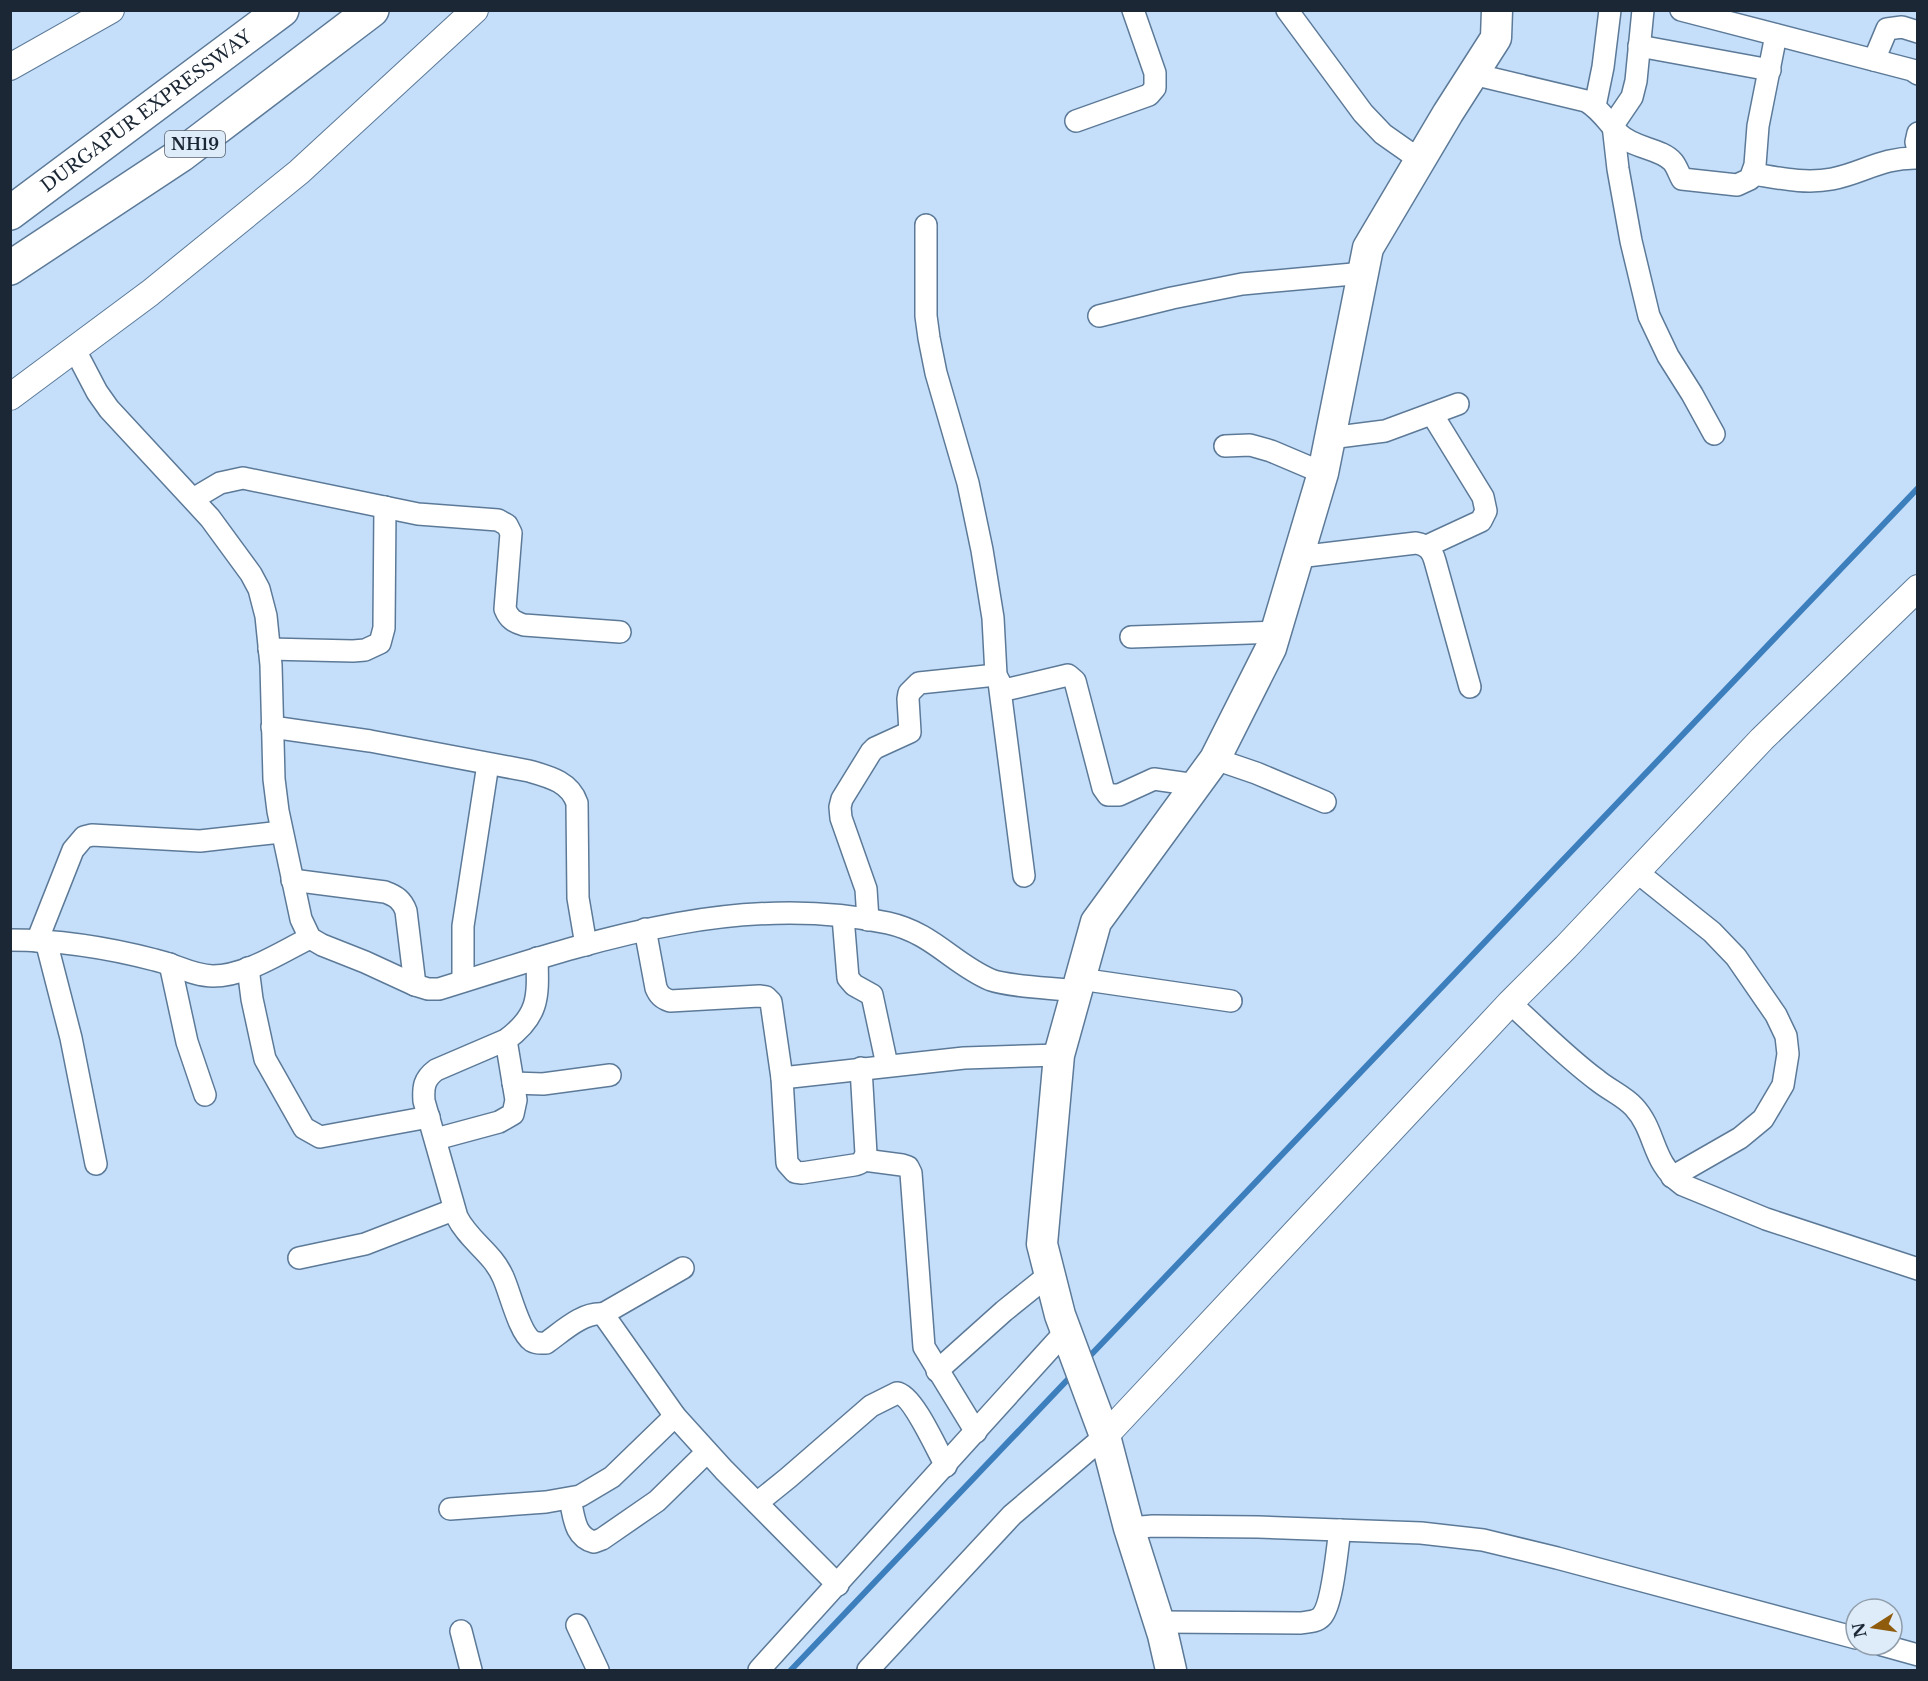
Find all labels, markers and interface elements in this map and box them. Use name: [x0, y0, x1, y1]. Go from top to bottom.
street label: DURGAPUR EXPRESSWAY: [37, 25, 257, 197]
road number: NH19: [165, 131, 225, 157]
north arrow: [1844, 1597, 1904, 1657]
text: N: [1848, 1621, 1871, 1640]

